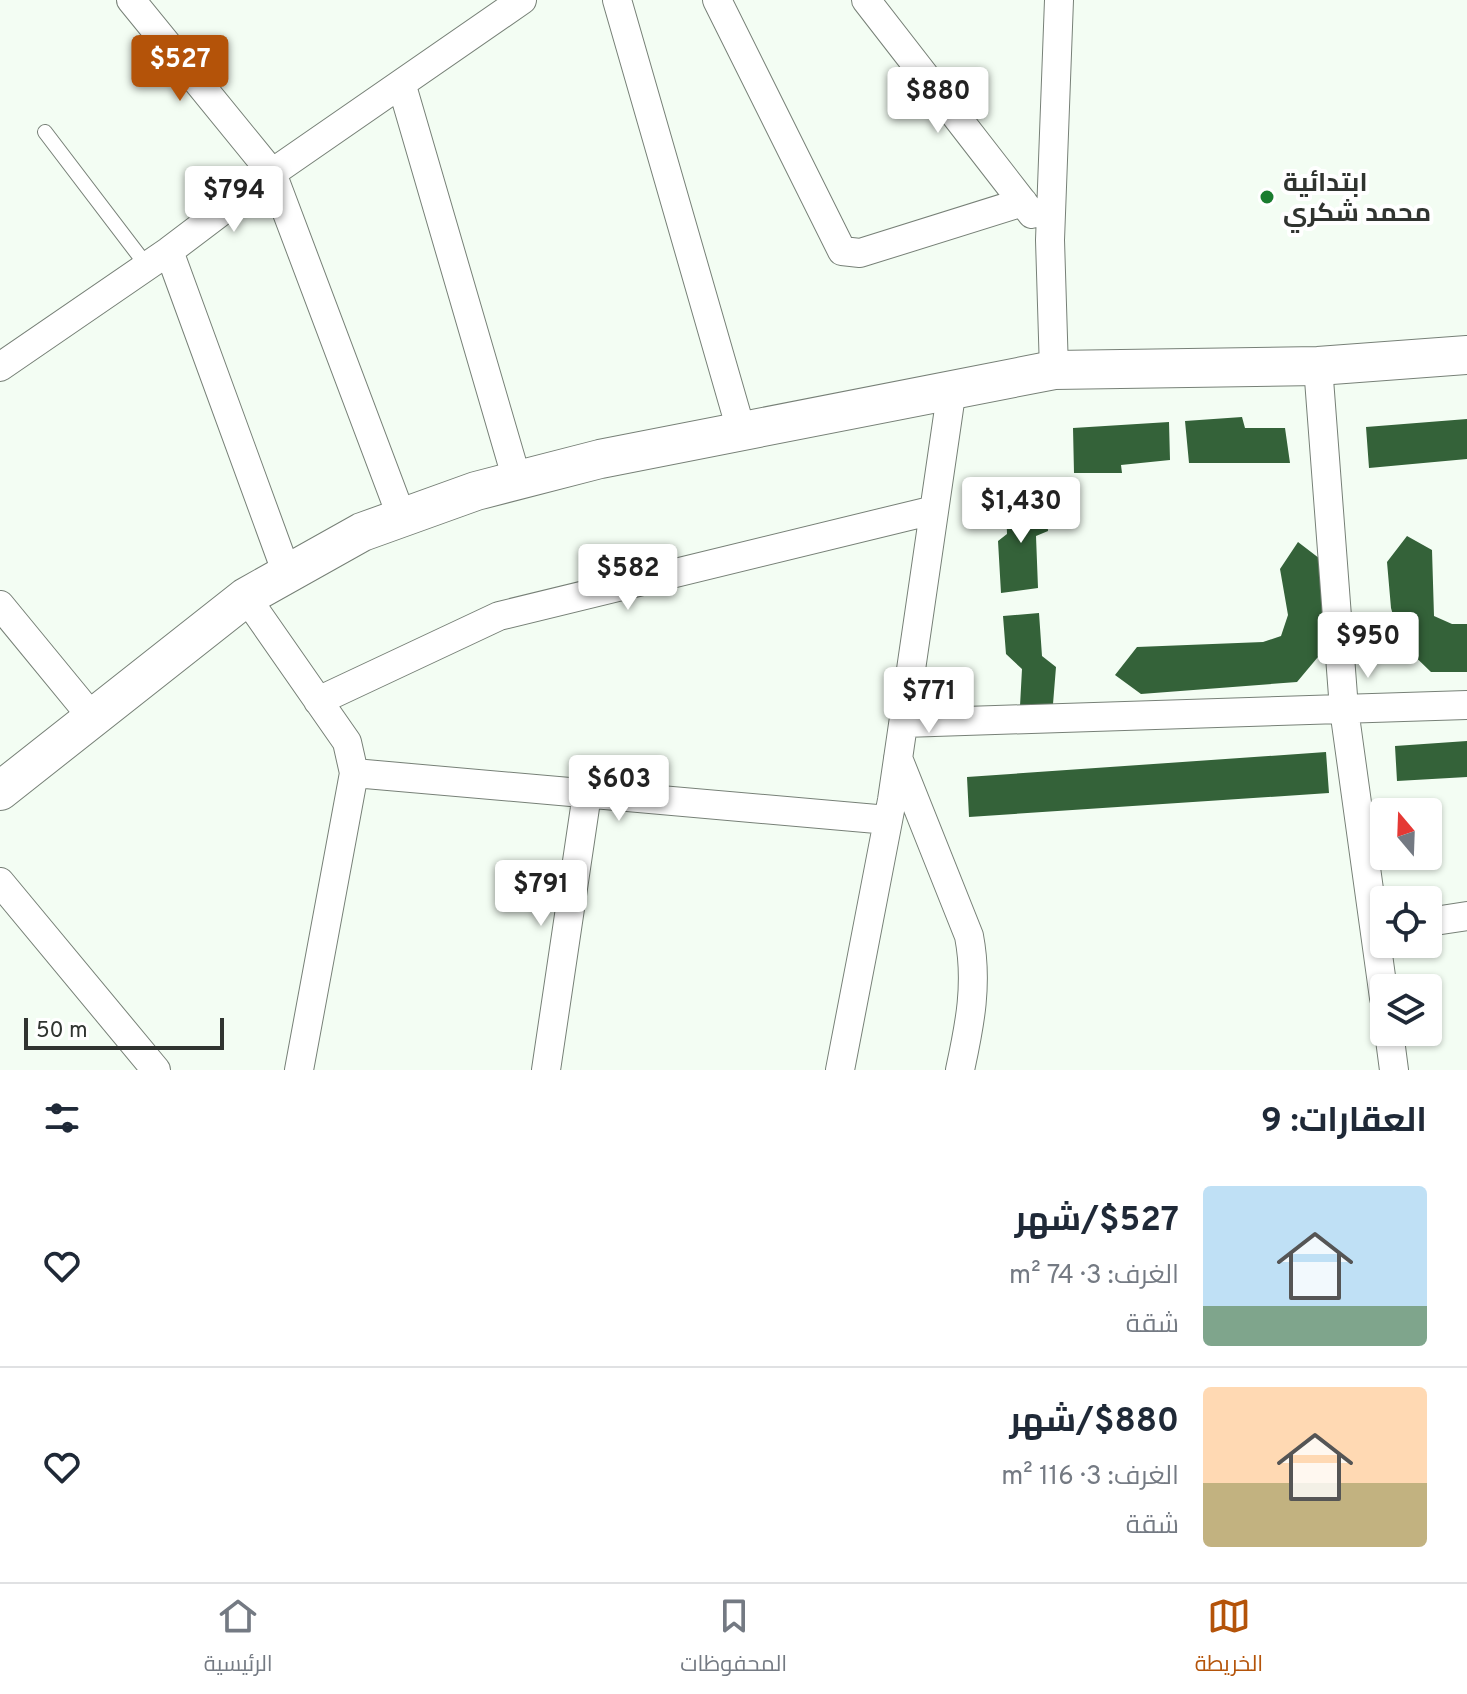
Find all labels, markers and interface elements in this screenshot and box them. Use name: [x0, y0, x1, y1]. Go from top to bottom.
pin: $527: [133, 35, 227, 103]
text: $527: [149, 44, 211, 77]
pin: $880: [891, 67, 985, 135]
text: $880: [905, 76, 971, 109]
pin: $794: [187, 166, 281, 234]
place label: ابتدائية محمد شكري: [1283, 168, 1431, 233]
text: $794: [203, 175, 265, 208]
marker: ابتدائية محمد شكري: [1258, 188, 1276, 206]
pin: $1,430: [956, 477, 1086, 545]
text: $1,430: [980, 486, 1062, 519]
pin: $582: [581, 544, 675, 612]
text: $582: [596, 553, 660, 586]
pin: $950: [1321, 612, 1415, 680]
text: $950: [1336, 621, 1400, 654]
pin: $771: [882, 667, 976, 735]
text: $771: [902, 676, 956, 709]
pin: $603: [572, 755, 666, 823]
text: $603: [587, 764, 651, 797]
north arrow: [1370, 798, 1442, 870]
map controls: [1370, 798, 1442, 1046]
pin: $791: [494, 860, 588, 928]
text: $791: [513, 869, 569, 902]
button: locate: [1370, 886, 1442, 958]
button: layers: [1370, 974, 1442, 1046]
scale bar: [24, 1014, 224, 1050]
text: 50 m: [36, 1018, 88, 1045]
icon: filters: [40, 1096, 84, 1140]
text: العقارات: 9: [1261, 1101, 1427, 1144]
text: $527/شهر: [1015, 1200, 1179, 1243]
icon: home: [1267, 1218, 1363, 1314]
icon: heart: [40, 1244, 84, 1288]
text: الغرف: 3 · 74 m²: [1009, 1260, 1179, 1293]
text: شقة: [1126, 1309, 1179, 1342]
text: $880/شهر: [1010, 1401, 1179, 1444]
icon: home: [1267, 1419, 1363, 1515]
icon: heart: [40, 1445, 84, 1489]
text: الغرف: 3 · 116 m²: [1001, 1461, 1179, 1494]
text: شقة: [1126, 1510, 1179, 1543]
tab: الرئيسية: [204, 1594, 273, 1684]
tab: المحفوظات: [680, 1594, 787, 1684]
tab: الخريطة: [1195, 1594, 1263, 1684]

